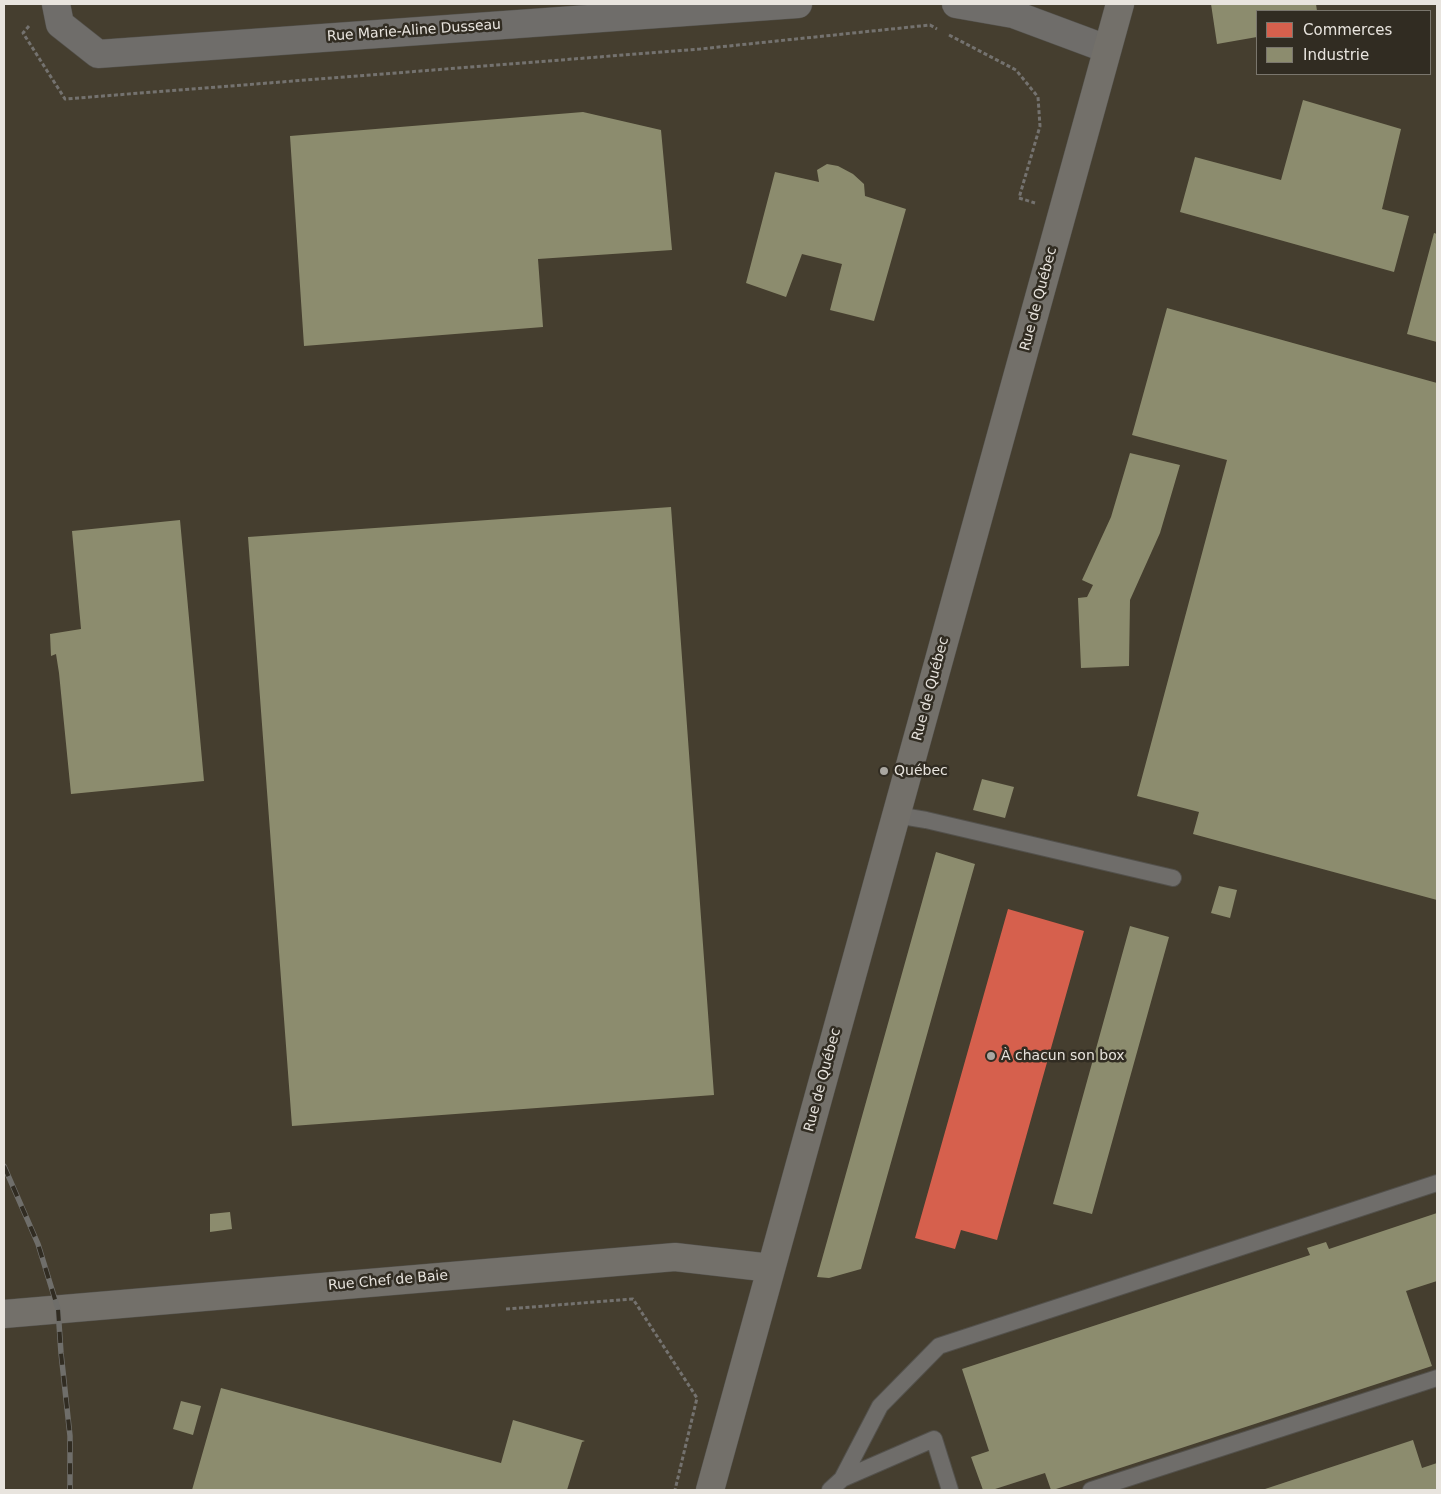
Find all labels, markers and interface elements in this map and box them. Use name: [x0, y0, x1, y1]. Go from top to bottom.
legend: [1256, 10, 1431, 75]
street label: Rue Marie-Aline Dusseau: [326, 17, 502, 45]
text: Commerces: [1303, 21, 1392, 39]
text: Industrie: [1303, 46, 1369, 64]
street label: Rue de Québec: [1017, 245, 1061, 353]
street label: Rue de Québec: [909, 635, 953, 743]
place label: Québec: [894, 763, 948, 779]
marker: Québec: [878, 765, 890, 777]
street label: Rue de Québec: [801, 1026, 845, 1134]
place label: À chacun son box: [1001, 1048, 1125, 1064]
marker: À chacun son box: [985, 1050, 997, 1062]
street label: Rue Chef de Baie: [327, 1267, 449, 1295]

